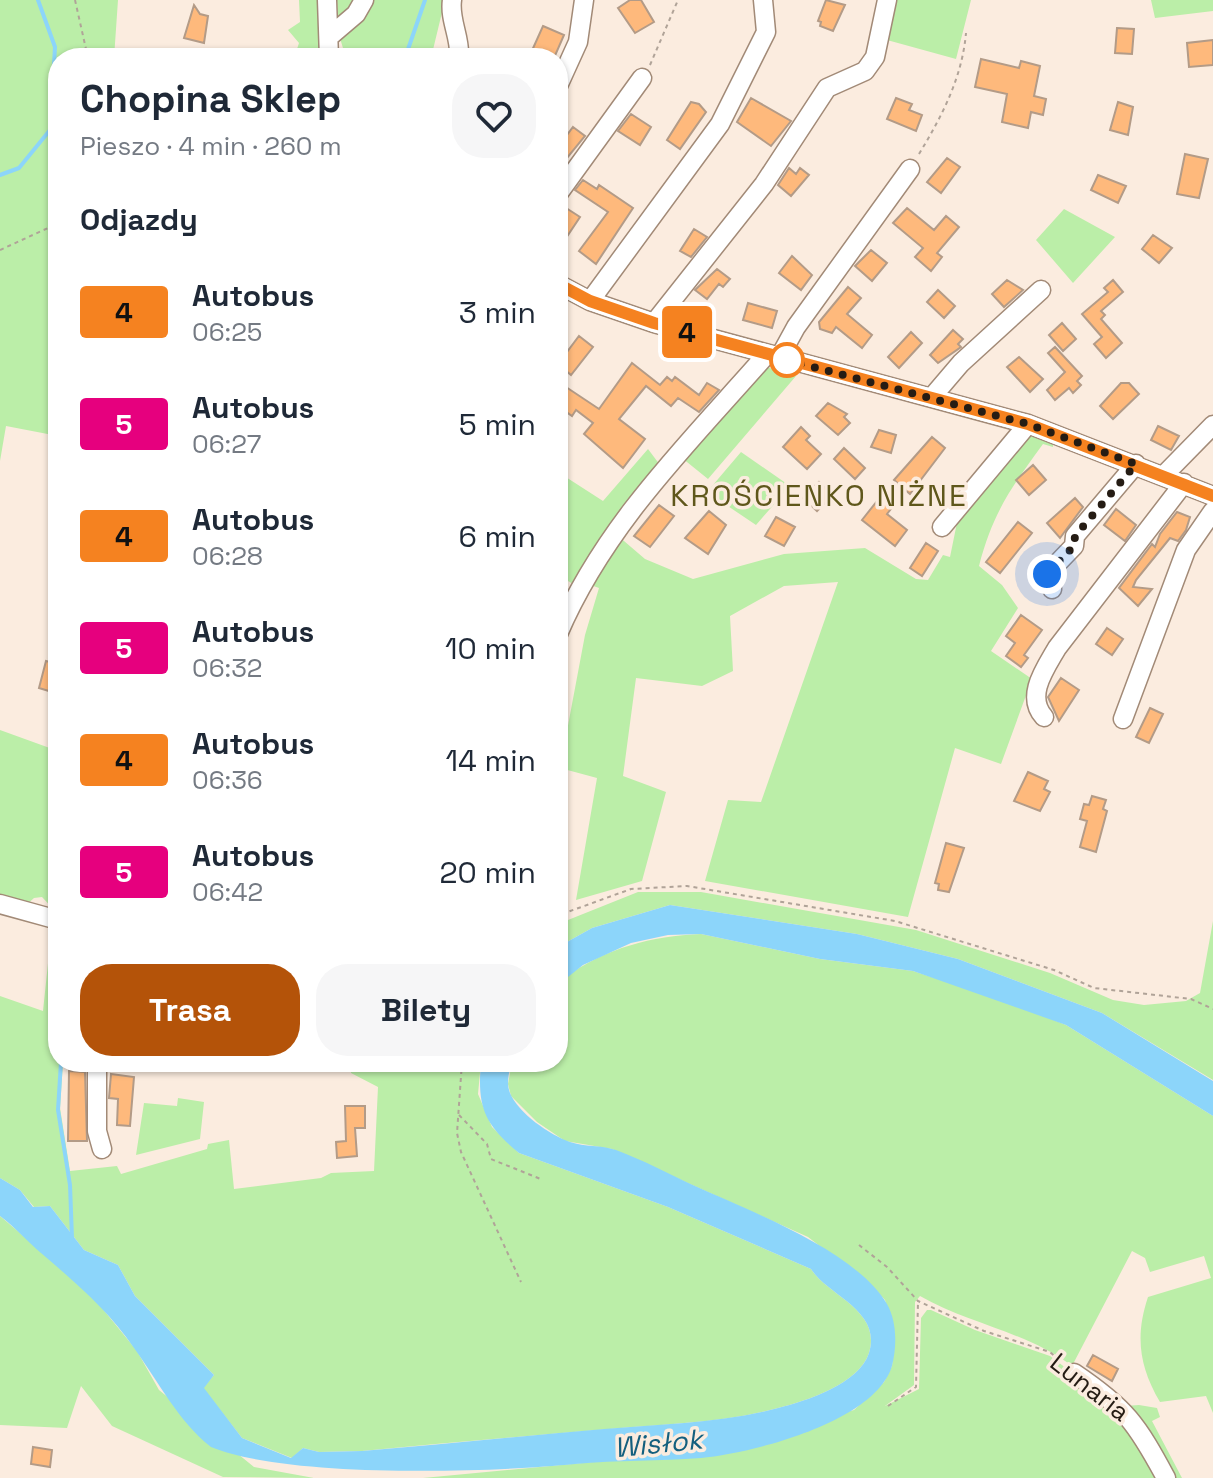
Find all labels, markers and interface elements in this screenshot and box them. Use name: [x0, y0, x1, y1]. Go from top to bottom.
button: heart: [452, 74, 536, 158]
text: Chopina Sklep: [80, 75, 341, 123]
text: Pieszo · 4 min · 260 m: [80, 129, 342, 163]
text: Odjazdy: [80, 200, 198, 239]
text: Autobus: [192, 276, 314, 315]
text: 3 min: [459, 293, 536, 332]
text: 4: [115, 294, 133, 330]
line badge: 4: [661, 306, 713, 358]
text: 4: [678, 314, 696, 350]
text: 06:25: [192, 315, 262, 349]
unlabelled marker: [770, 343, 804, 377]
text: Autobus: [192, 388, 314, 427]
text: 5 min: [459, 405, 536, 444]
text: 5: [116, 406, 132, 442]
text: 06:27: [192, 427, 261, 461]
district label: KROŚCIENKO NIŻNE: [670, 476, 968, 515]
text: Autobus: [192, 500, 314, 539]
text: 6 min: [458, 517, 536, 556]
text: 4: [115, 518, 133, 554]
text: 06:28: [192, 539, 263, 573]
your location: [1027, 554, 1067, 594]
text: Autobus: [192, 612, 314, 651]
text: 10 min: [445, 629, 536, 668]
text: 5: [116, 630, 132, 666]
text: 06:32: [192, 651, 263, 685]
text: Autobus: [192, 724, 314, 763]
text: 14 min: [445, 741, 536, 780]
text: 4: [115, 742, 133, 778]
text: 06:36: [192, 763, 263, 797]
text: Autobus: [192, 836, 314, 875]
text: 20 min: [439, 853, 536, 892]
text: 5: [116, 854, 132, 890]
text: 06:42: [192, 875, 263, 909]
button: Trasa: [80, 964, 300, 1056]
button: Bilety: [316, 964, 536, 1056]
street label: Lunaria: [1043, 1345, 1137, 1429]
water label: Wisłok: [612, 1420, 707, 1466]

